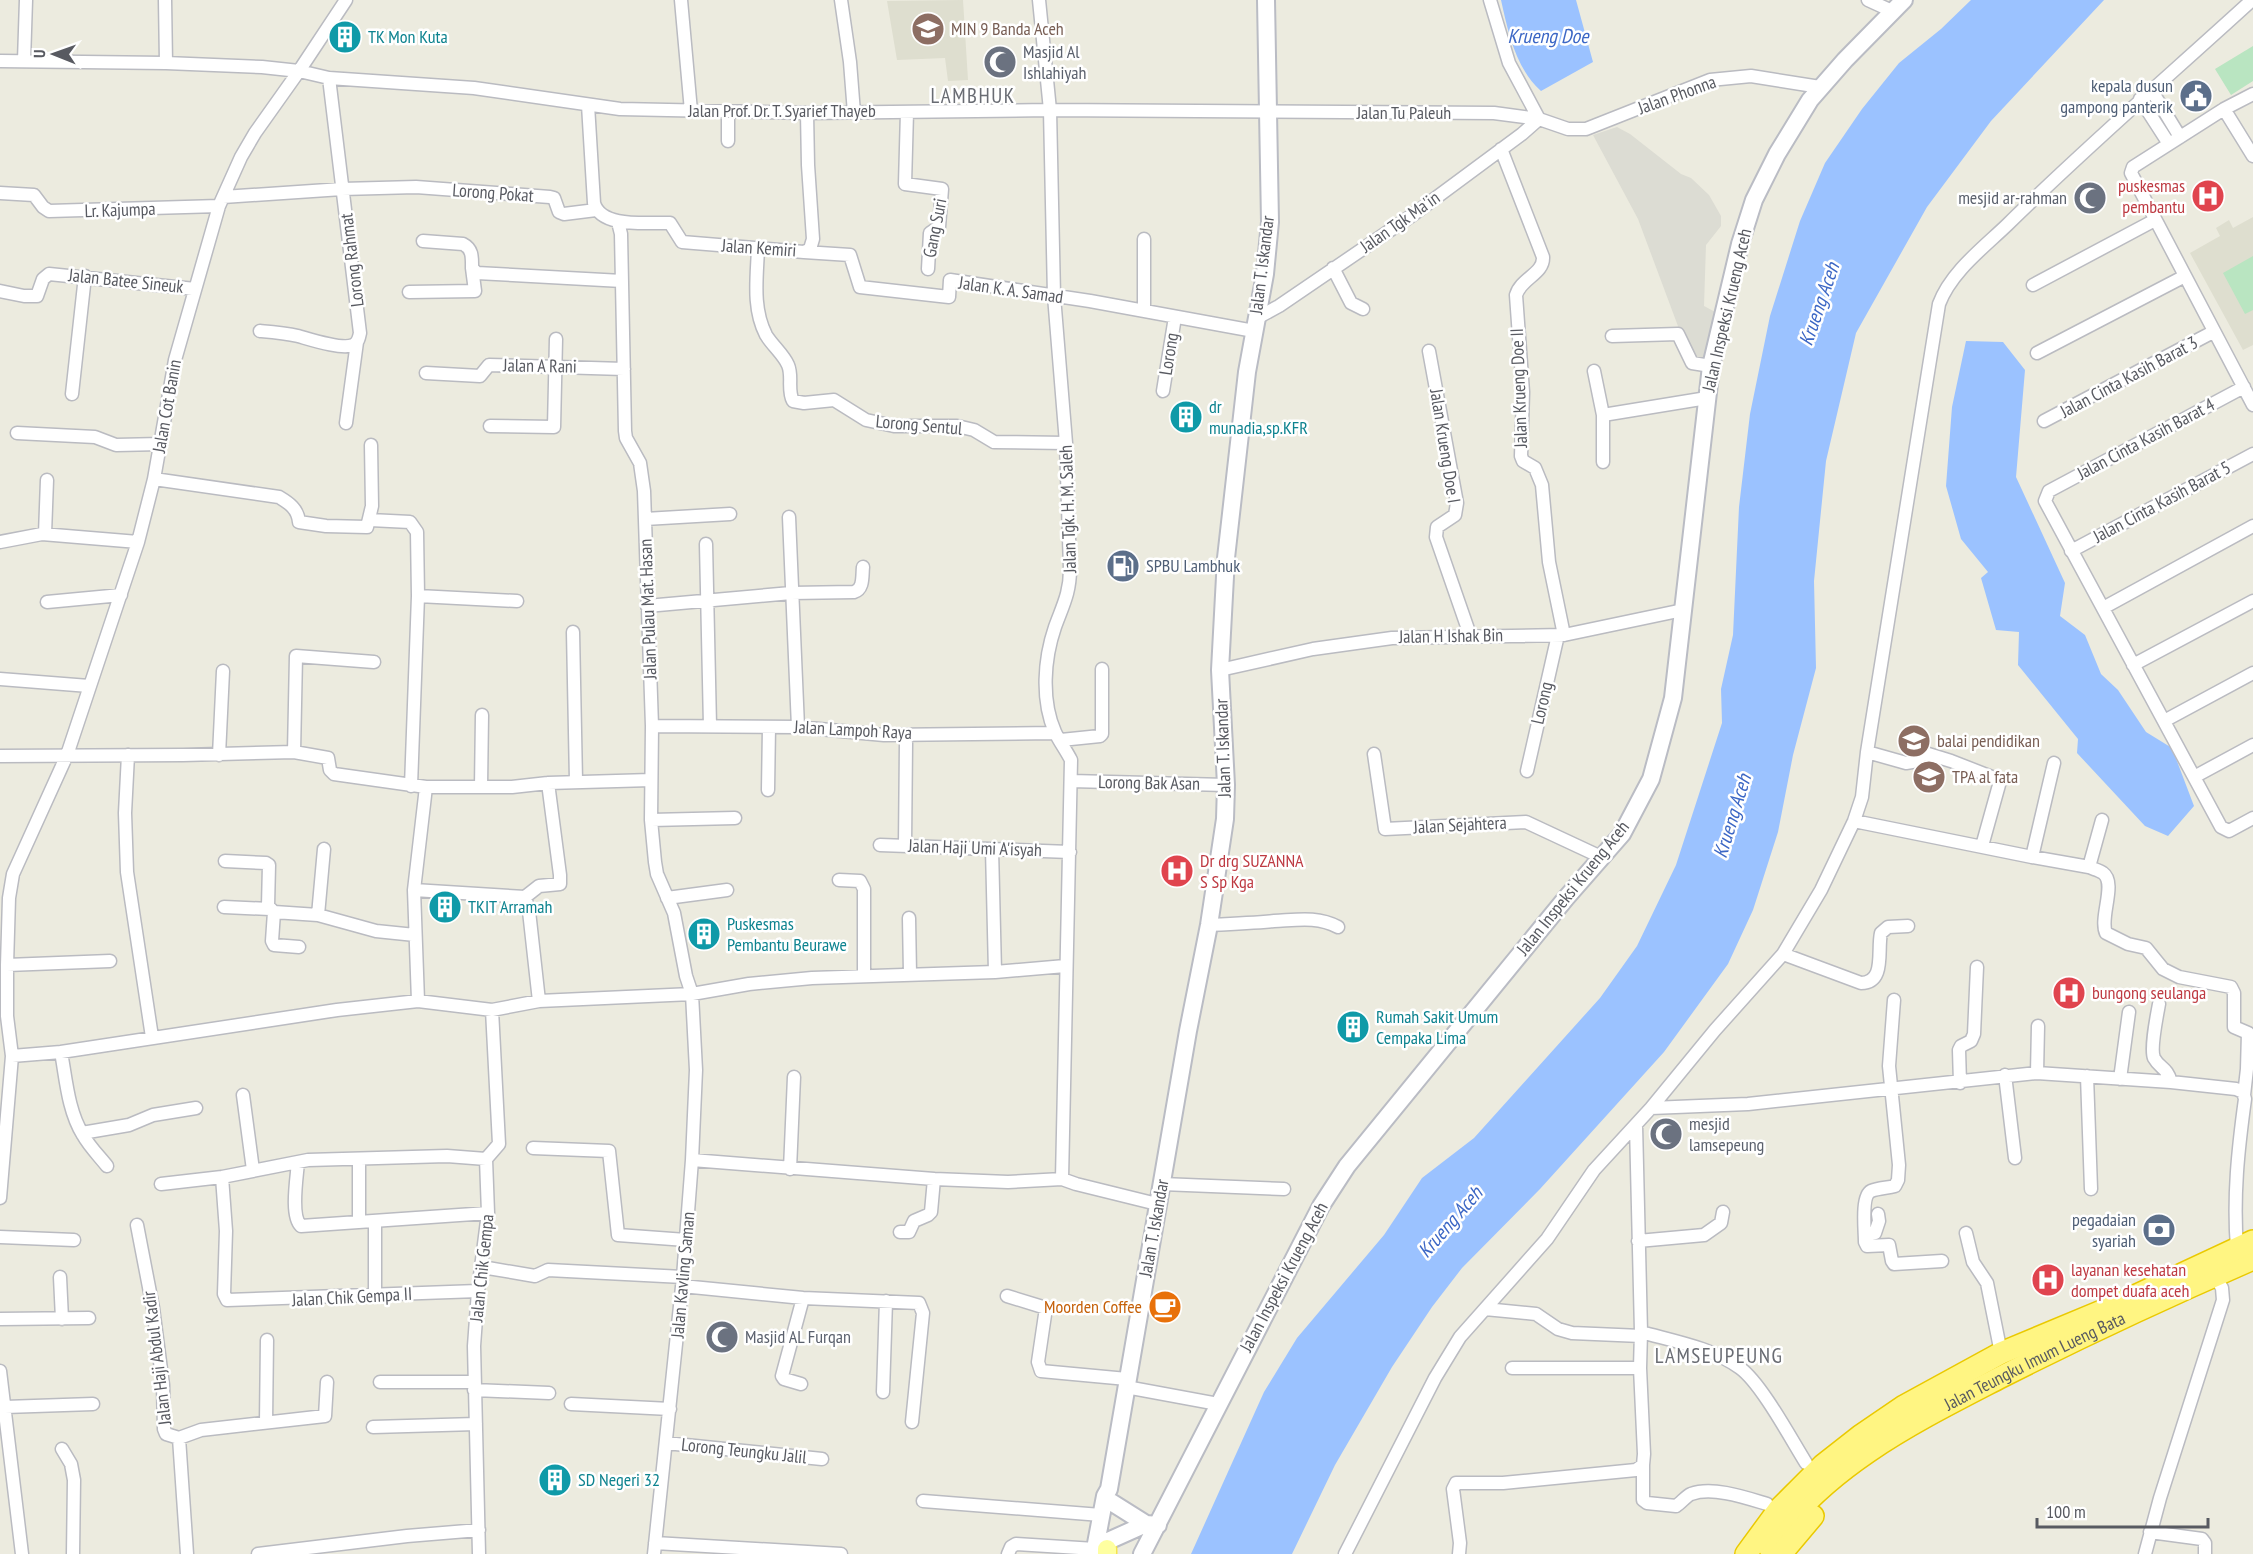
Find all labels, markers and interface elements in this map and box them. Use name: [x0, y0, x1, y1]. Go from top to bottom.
school or university icon: MIN 9 Banda Aceh: [910, 11, 946, 47]
place label: MIN 9 Banda Aceh: [951, 17, 1064, 40]
building icon: TK Mon Kuta: [327, 19, 363, 55]
water label: Krueng Doe: [1508, 23, 1590, 49]
north arrow: [24, 24, 84, 84]
place label: TK Mon Kuta: [368, 25, 448, 48]
place label: Masjid Al Ishlahiyah: [1023, 40, 1086, 84]
mosque icon: Masjid Al Ishlahiyah: [982, 44, 1018, 80]
text: U: [29, 49, 49, 58]
street label: Jalan Phonna: [1634, 70, 1719, 120]
place label: kepala dusun gampong panterik: [2060, 74, 2173, 118]
public building icon: kepala dusun gampong panterik: [2178, 78, 2214, 114]
district label: LAMBHUK: [930, 82, 1016, 109]
street label: Jalan Prof. Dr. T. Syarief Thayeb: [687, 99, 876, 122]
street label: Jalan Tu Paleuh: [1356, 101, 1451, 124]
place label: puskesmas pembantu: [2118, 174, 2185, 218]
street label: Lorong Pokat: [452, 178, 534, 207]
hospital icon: puskesmas pembantu: [2190, 178, 2226, 214]
mosque icon: mesjid ar-rahman: [2072, 180, 2108, 216]
street label: Jalan Tgk Ma'in: [1355, 186, 1444, 258]
place label: mesjid ar-rahman: [1958, 186, 2067, 209]
street label: Gang Suri: [918, 196, 952, 260]
street label: Lr. Kajumpa: [84, 197, 156, 222]
street label: Lorong Rahmat: [334, 212, 369, 308]
street label: Jalan T. Iskandar: [1244, 214, 1279, 316]
street label: Jalan Inspeksi Krueng Aceh: [1696, 226, 1756, 394]
street label: Jalan Kemiri: [720, 233, 797, 262]
water label: Krueng Aceh: [1793, 258, 1846, 349]
street label: Jalan Batee Sineuk: [66, 263, 185, 298]
street label: Jalan K. A. Samad: [956, 271, 1065, 308]
street label: Jalan Krueng Doe II: [1505, 328, 1532, 449]
street label: Lorong: [1154, 331, 1183, 377]
street label: Jalan Cinta Kasih Barat 3: [2055, 331, 2202, 423]
street label: Jalan A Rani: [502, 353, 577, 378]
street label: Jalan Cot Banin: [147, 357, 186, 455]
street label: Jalan Krueng Doe I: [1425, 386, 1466, 505]
street label: Jalan Cinta Kasih Barat 4: [2072, 393, 2219, 485]
place label: dr munadia,sp.KFR: [1209, 395, 1308, 439]
building icon: dr munadia,sp.KFR: [1168, 399, 1204, 435]
street label: Lorong Sentul: [875, 409, 964, 440]
street label: Jalan Tgk. H. M. Saleh: [1054, 445, 1081, 574]
street label: Jalan Cinta Kasih Barat 5: [2088, 456, 2235, 548]
street label: Jalan Pulau Mat. Hasan: [634, 538, 661, 681]
fuel station icon: SPBU Lambhuk: [1105, 548, 1141, 584]
place label: SPBU Lambhuk: [1146, 554, 1240, 577]
street label: Jalan H Ishak Bin: [1398, 623, 1503, 648]
street label: Lorong: [1525, 679, 1558, 726]
street label: Jalan T. Iskandar: [1209, 698, 1236, 799]
street label: Jalan Lampoh Raya: [793, 715, 913, 744]
school or university icon: balai pendidikan: [1896, 723, 1932, 759]
place label: balai pendidikan: [1937, 729, 2040, 752]
school or university icon: TPA al fata: [1911, 759, 1947, 795]
place label: TPA al fata: [1952, 765, 2018, 788]
street label: Lorong Bak Asan: [1098, 770, 1200, 795]
water label: Krueng Aceh: [1707, 770, 1757, 861]
street label: Jalan Sejahtera: [1412, 811, 1507, 838]
street label: Jalan Inspeksi Krueng Aceh: [1511, 816, 1634, 960]
street label: Jalan Haji Umi A'isyah: [907, 834, 1042, 861]
place label: Dr drg SUZANNA S Sp Kga: [1200, 849, 1304, 893]
hospital icon: Dr drg SUZANNA S Sp Kga: [1159, 853, 1195, 889]
building icon: TKIT Arramah: [427, 889, 463, 925]
place label: TKIT Arramah: [468, 895, 552, 918]
place label: Puskesmas Pembantu Beurawe: [727, 912, 847, 956]
building icon: Puskesmas Pembantu Beurawe: [686, 916, 722, 952]
hospital icon: bungong seulanga: [2051, 975, 2087, 1011]
place label: bungong seulanga: [2092, 981, 2206, 1004]
place label: Rumah Sakit Umum Cempaka Lima: [1376, 1005, 1498, 1049]
building icon: Rumah Sakit Umum Cempaka Lima: [1335, 1009, 1371, 1045]
place label: mesjid lamsepeung: [1689, 1112, 1764, 1156]
mosque icon: mesjid lamsepeung: [1648, 1116, 1684, 1152]
street label: Jalan T. Iskandar: [1133, 1177, 1173, 1280]
water label: Krueng Aceh: [1412, 1180, 1489, 1263]
street label: Jalan Inspeksi Krueng Aceh: [1234, 1198, 1333, 1356]
place label: pegadaian syariah: [2072, 1208, 2136, 1252]
street label: Jalan Kavling Saman: [665, 1211, 699, 1340]
bank icon: pegadaian syariah: [2141, 1212, 2177, 1248]
street label: Jalan Chik Gempa: [464, 1213, 499, 1324]
place label: layanan kesehatan dompet duafa aceh: [2071, 1258, 2189, 1302]
hospital icon: layanan kesehatan dompet duafa aceh: [2030, 1262, 2066, 1298]
street label: Jalan Chik Gempa II: [290, 1282, 413, 1311]
cafe icon: Moorden Coffee: [1147, 1289, 1183, 1325]
street label: Jalan Haji Abdul Kadir: [137, 1290, 176, 1427]
place label: Moorden Coffee: [1044, 1295, 1142, 1318]
street label: Jalan Teungku Imum Lueng Bata: [1939, 1306, 2129, 1416]
mosque icon: Masjid AL Furqan: [704, 1319, 740, 1355]
place label: Masjid AL Furqan: [745, 1325, 851, 1348]
district label: LAMSEUPEUNG: [1655, 1342, 1783, 1369]
street label: Lorong Teungku Jalil: [680, 1432, 809, 1469]
building icon: SD Negeri 32: [537, 1462, 573, 1498]
place label: SD Negeri 32: [578, 1468, 660, 1491]
scale bar: [2037, 1491, 2208, 1529]
text: 100 m: [2046, 1500, 2086, 1523]

